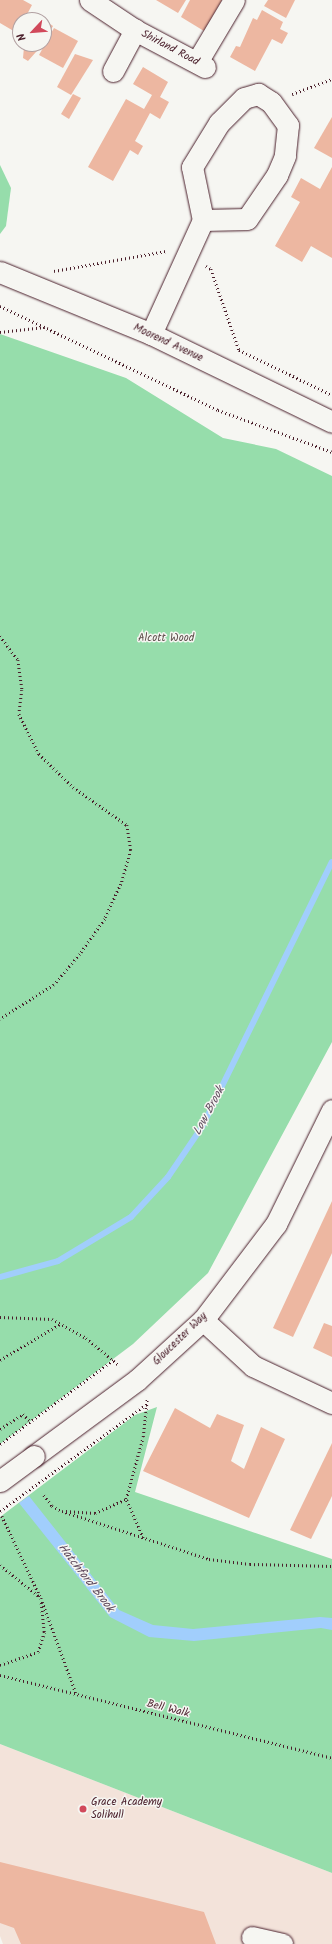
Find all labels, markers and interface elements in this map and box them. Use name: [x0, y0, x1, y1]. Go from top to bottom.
north arrow: [12, 12, 52, 52]
street label: Shirland Road: [139, 27, 201, 69]
text: N: [13, 30, 32, 44]
street label: Moorend Avenue: [131, 321, 205, 365]
park label: Alcott Wood: [138, 631, 194, 645]
water label: Low Brook: [190, 1084, 228, 1138]
street label: Gloucester Way: [150, 1310, 210, 1368]
water label: Hatchford Brook: [55, 1541, 117, 1615]
street label: Bell Walk: [145, 1697, 191, 1721]
place label: Grace Academy Solihull: [91, 1796, 162, 1822]
marker: Grace Academy Solihull: [78, 1804, 88, 1814]

